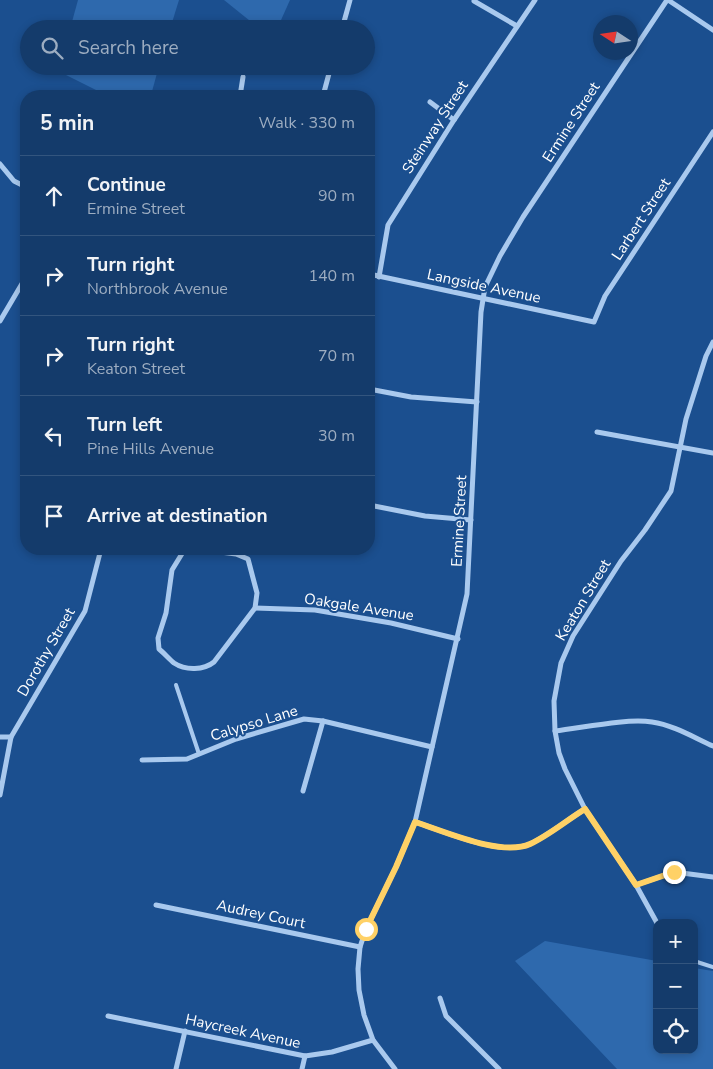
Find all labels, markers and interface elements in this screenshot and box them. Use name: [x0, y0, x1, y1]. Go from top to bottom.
north arrow: [593, 15, 638, 60]
search box: [20, 20, 375, 75]
icon: search: [38, 34, 66, 62]
text: Search here: [78, 35, 179, 61]
street label: Steinway Street: [397, 76, 473, 177]
street label: Ermine Street: [538, 77, 605, 166]
text: 5 min: [40, 109, 94, 137]
text: Walk · 330 m: [259, 112, 355, 134]
text: Continue: [87, 172, 166, 198]
street label: Larbert Street: [607, 174, 675, 264]
icon: ahead: [40, 182, 68, 210]
text: 90 m: [318, 185, 355, 207]
text: Ermine Street: [87, 198, 185, 220]
text: Turn right: [87, 252, 174, 278]
icon: right: [40, 262, 68, 290]
street label: Langside Avenue: [425, 264, 543, 308]
text: 140 m: [308, 265, 355, 287]
text: Northbrook Avenue: [87, 278, 228, 300]
text: Turn right: [87, 332, 174, 358]
icon: right: [40, 342, 68, 370]
text: 70 m: [318, 345, 355, 367]
text: Keaton Street: [87, 358, 185, 380]
text: Turn left: [87, 412, 162, 438]
icon: left: [40, 422, 68, 450]
text: 30 m: [318, 425, 355, 447]
text: Pine Hills Avenue: [87, 438, 214, 460]
street label: Ermine Street: [447, 474, 471, 567]
icon: arrive: [40, 502, 68, 530]
text: Arrive at destination: [87, 503, 268, 529]
street label: Keaton Street: [551, 555, 616, 645]
street label: Oakgale Avenue: [303, 588, 415, 626]
street label: Dorothy Street: [13, 603, 80, 700]
street label: Calypso Lane: [208, 700, 300, 746]
route end: [663, 861, 686, 884]
street label: Audrey Court: [215, 895, 308, 933]
route start: [355, 918, 378, 941]
map controls: [653, 919, 698, 1054]
button: +: [653, 919, 698, 964]
button: −: [653, 964, 698, 1009]
street label: Haycreek Avenue: [183, 1009, 303, 1053]
button: locate: [653, 1009, 698, 1054]

